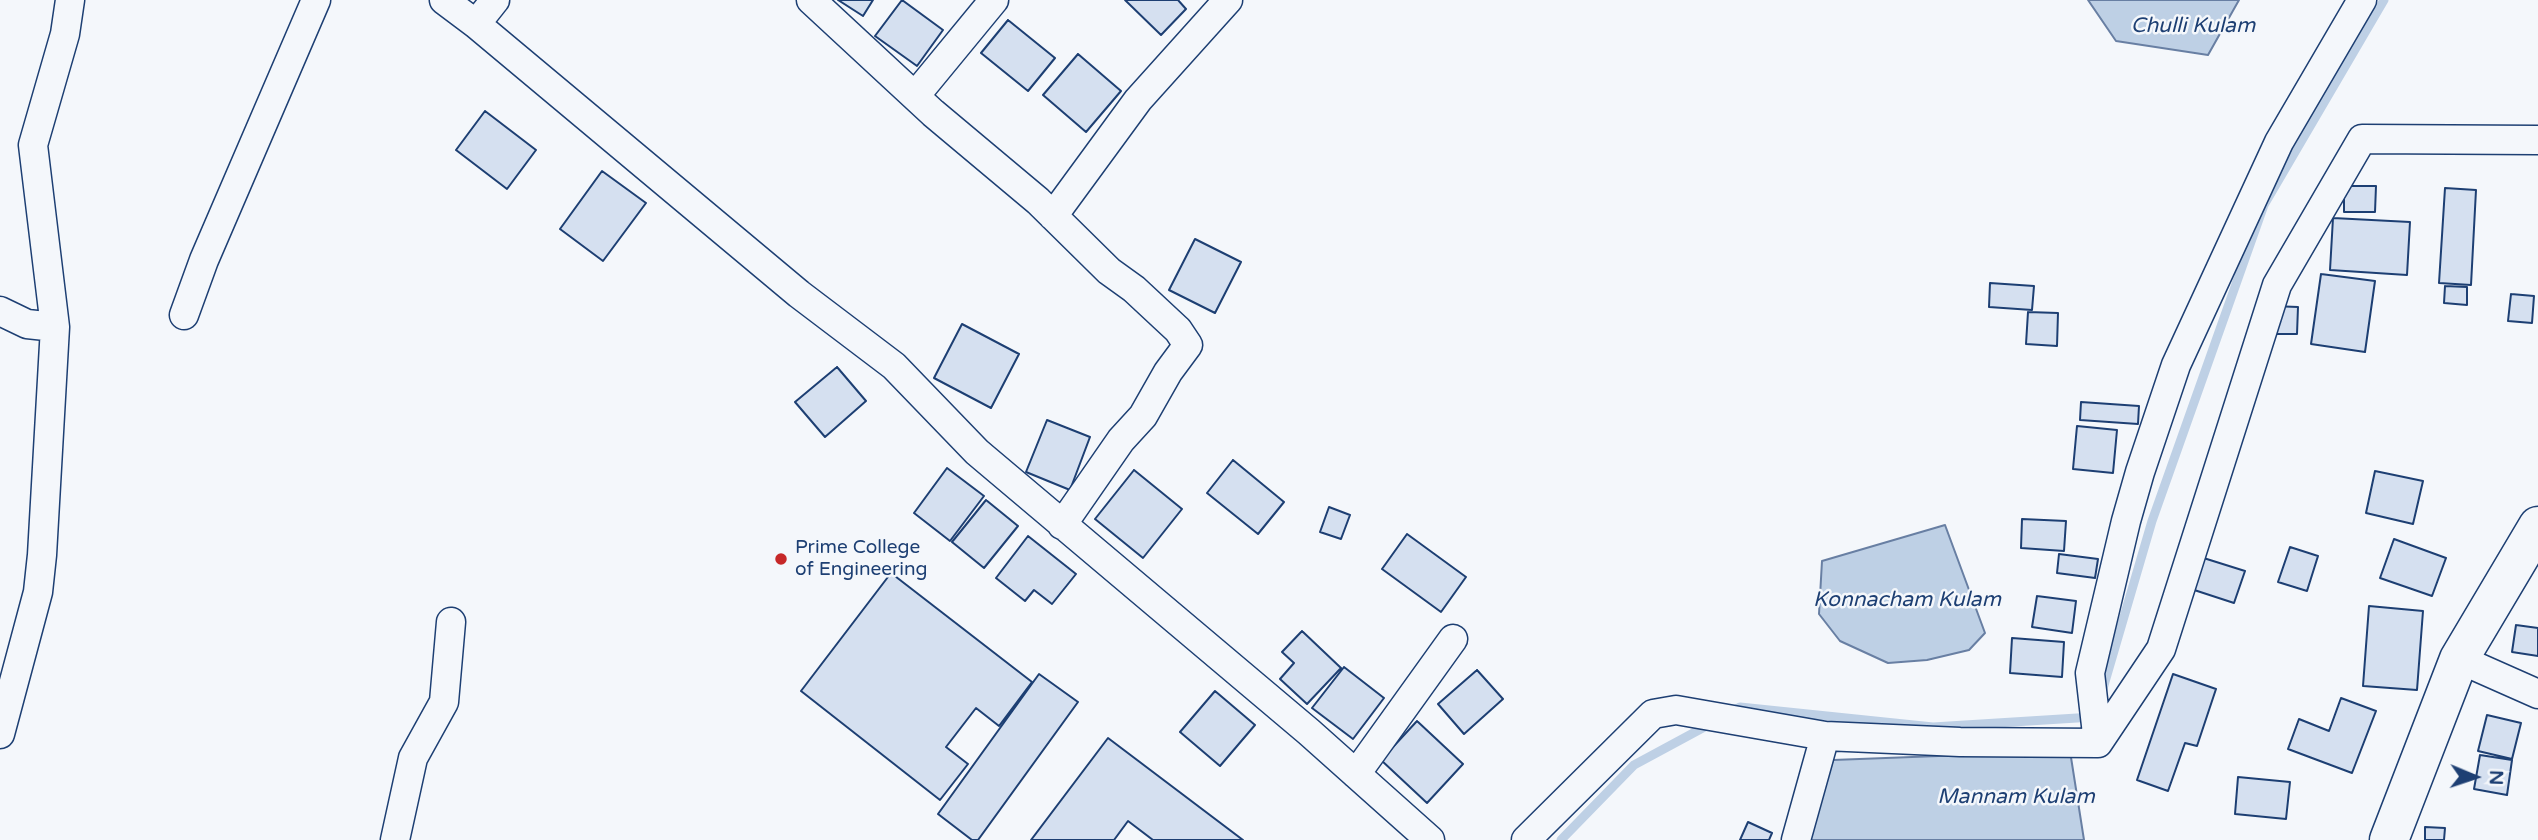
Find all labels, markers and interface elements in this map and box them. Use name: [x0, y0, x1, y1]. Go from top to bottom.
water label: Chulli Kulam: [2131, 13, 2255, 39]
place label: Prime College of Engineering: [795, 537, 928, 581]
marker: Prime College of Engineering: [773, 551, 789, 567]
water label: Konnacham Kulam: [1813, 587, 2001, 613]
north arrow: [2440, 742, 2510, 812]
text: N: [2485, 770, 2507, 786]
water label: Mannam Kulam: [1937, 784, 2095, 810]

